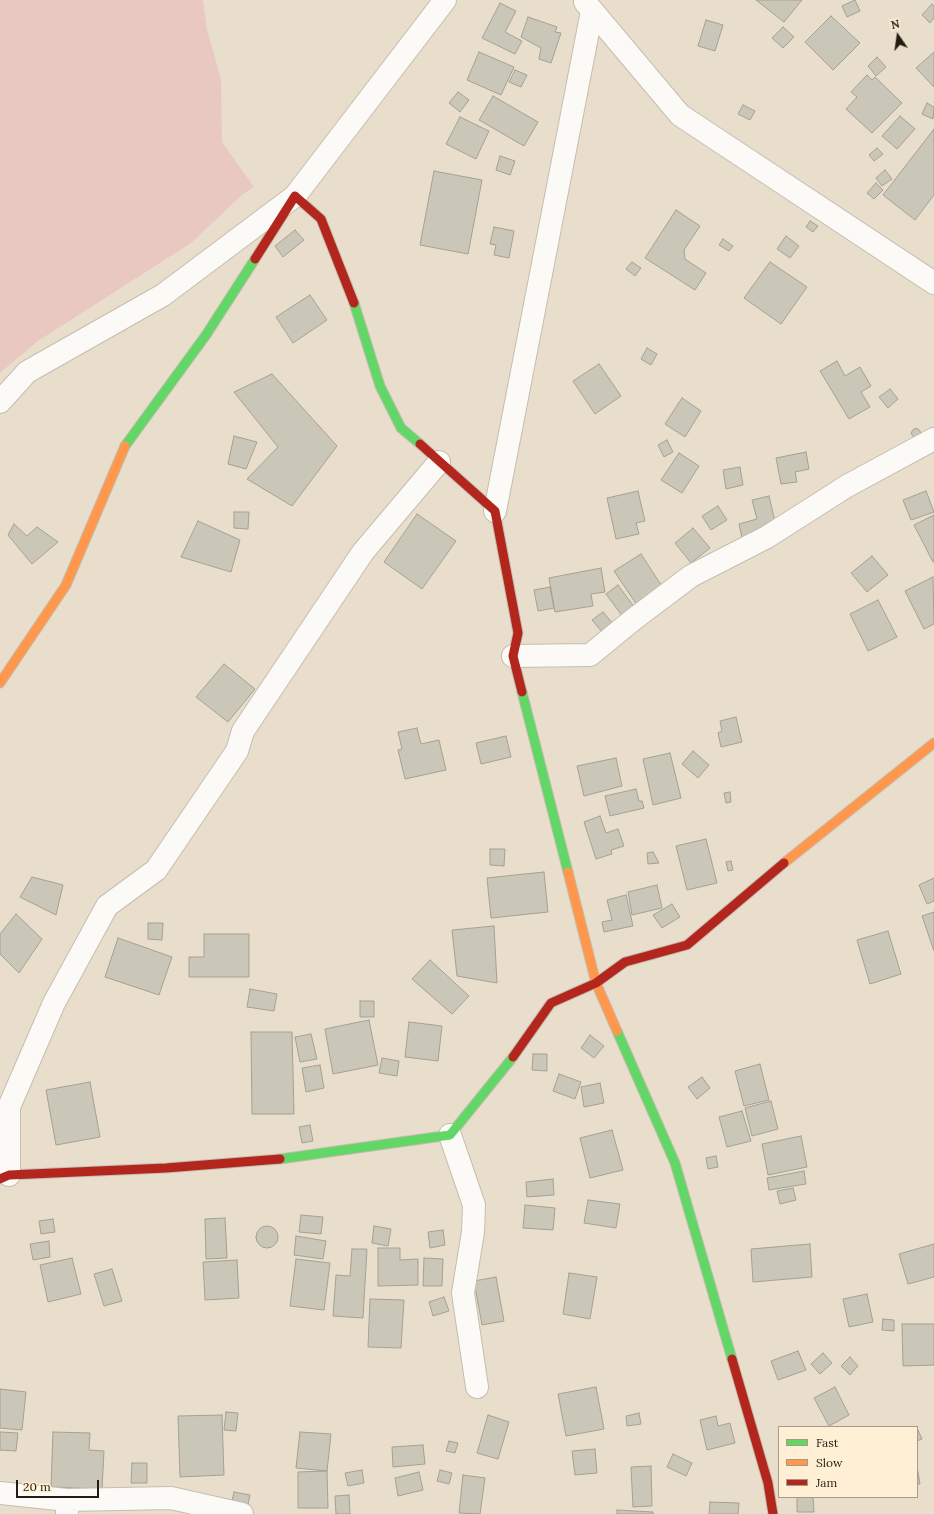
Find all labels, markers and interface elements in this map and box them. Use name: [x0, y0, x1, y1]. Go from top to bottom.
north arrow: [878, 16, 918, 56]
text: N: [890, 17, 901, 32]
legend: [778, 1426, 918, 1498]
text: Fast: [816, 1435, 839, 1450]
text: Slow: [816, 1455, 843, 1470]
scale bar: [18, 1472, 101, 1498]
text: Jam: [816, 1475, 837, 1490]
text: 20 m: [23, 1479, 51, 1494]

